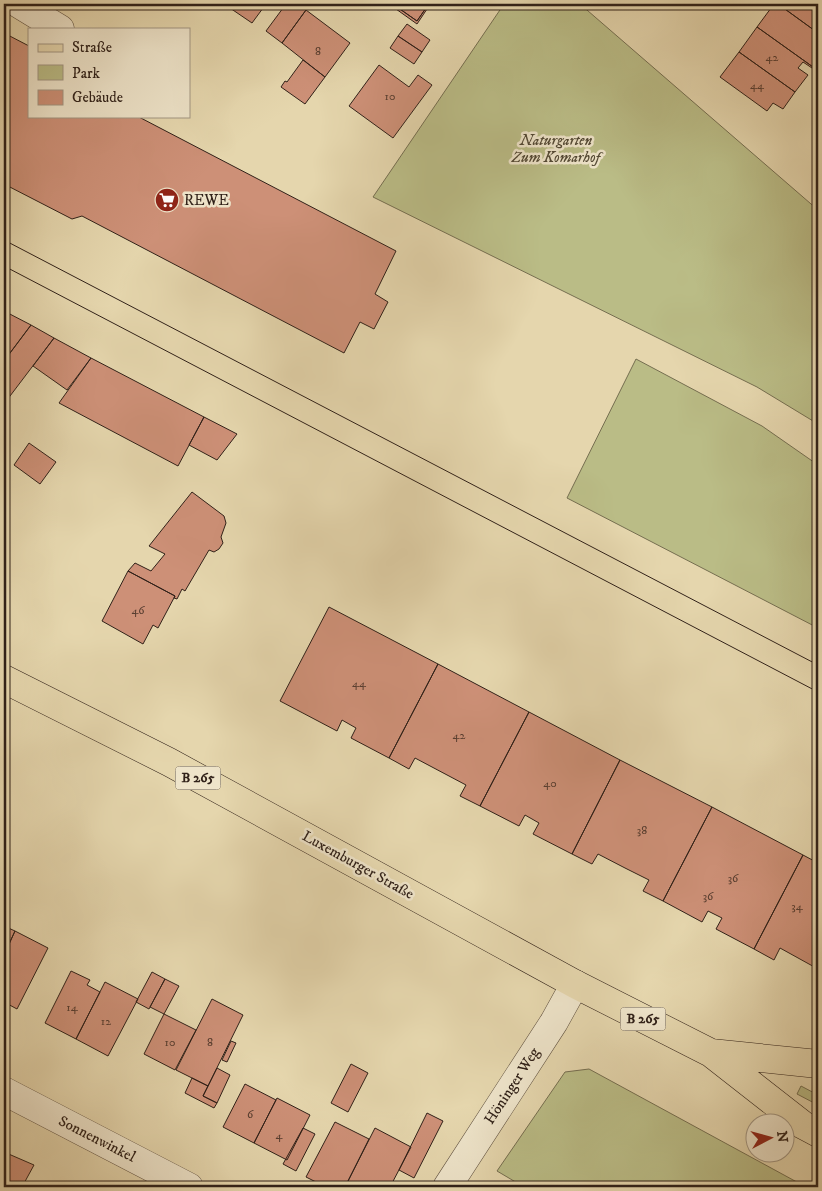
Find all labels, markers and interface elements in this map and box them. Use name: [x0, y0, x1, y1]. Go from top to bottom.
legend: [28, 28, 190, 118]
text: Straße: [72, 38, 112, 57]
house number: 8: [315, 44, 321, 59]
house number: 42: [766, 50, 779, 65]
text: Park: [72, 64, 101, 83]
house number: 44: [750, 78, 765, 93]
text: Gebäude: [72, 88, 123, 107]
house number: 10: [385, 89, 395, 104]
park label: Naturgarten Zum Komarhof: [511, 131, 604, 167]
supermarket icon: REWE: [154, 187, 180, 213]
place label: REWE: [184, 191, 229, 210]
house number: 46: [131, 603, 145, 618]
house number: 44: [352, 676, 367, 691]
house number: 42: [453, 728, 466, 743]
road number: B 265: [176, 766, 220, 790]
house number: 40: [543, 776, 557, 791]
house number: 38: [637, 823, 647, 838]
street label: Luxemburger Straße: [299, 826, 417, 904]
house number: 36: [728, 871, 739, 886]
house number: 36: [703, 889, 714, 904]
house number: 34: [791, 899, 804, 914]
house number: 14: [66, 1000, 79, 1015]
road number: B 265: [620, 1008, 666, 1030]
house number: 12: [101, 1014, 111, 1029]
house number: 10: [165, 1035, 175, 1050]
house number: 8: [207, 1035, 213, 1050]
street label: Höninger Weg: [480, 1043, 544, 1128]
house number: 6: [247, 1107, 254, 1122]
street label: Sonnenwinkel: [55, 1111, 139, 1167]
north arrow: [744, 1114, 794, 1164]
house number: 4: [276, 1128, 284, 1143]
text: N: [772, 1130, 792, 1144]

